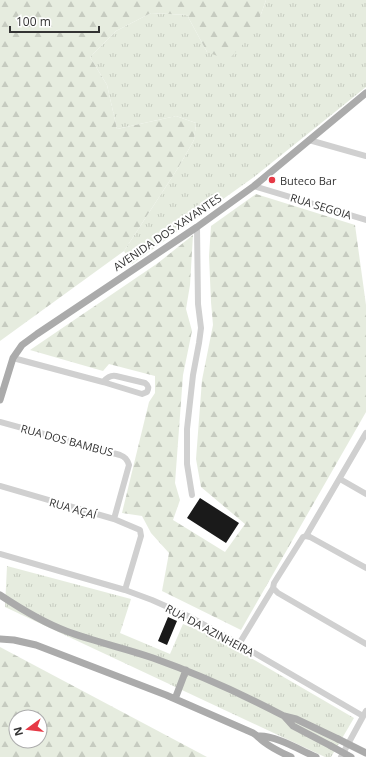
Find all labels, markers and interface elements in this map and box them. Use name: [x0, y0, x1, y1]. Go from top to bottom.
scale bar: [10, 8, 99, 34]
text: 100 m: [16, 13, 51, 30]
place label: Buteco Bar: [280, 173, 337, 188]
marker: Buteco Bar: [267, 175, 277, 185]
street label: AVENIDA DOS XAVANTES: [110, 190, 224, 274]
street label: RUA SEGOIA: [289, 190, 354, 222]
street label: RUA DOS BAMBUS: [19, 420, 115, 460]
street label: RUA AÇAÍ: [48, 494, 99, 522]
street label: RUA DA AZINHEIRA: [163, 600, 257, 660]
north arrow: [8, 709, 48, 749]
text: N: [9, 725, 26, 738]

